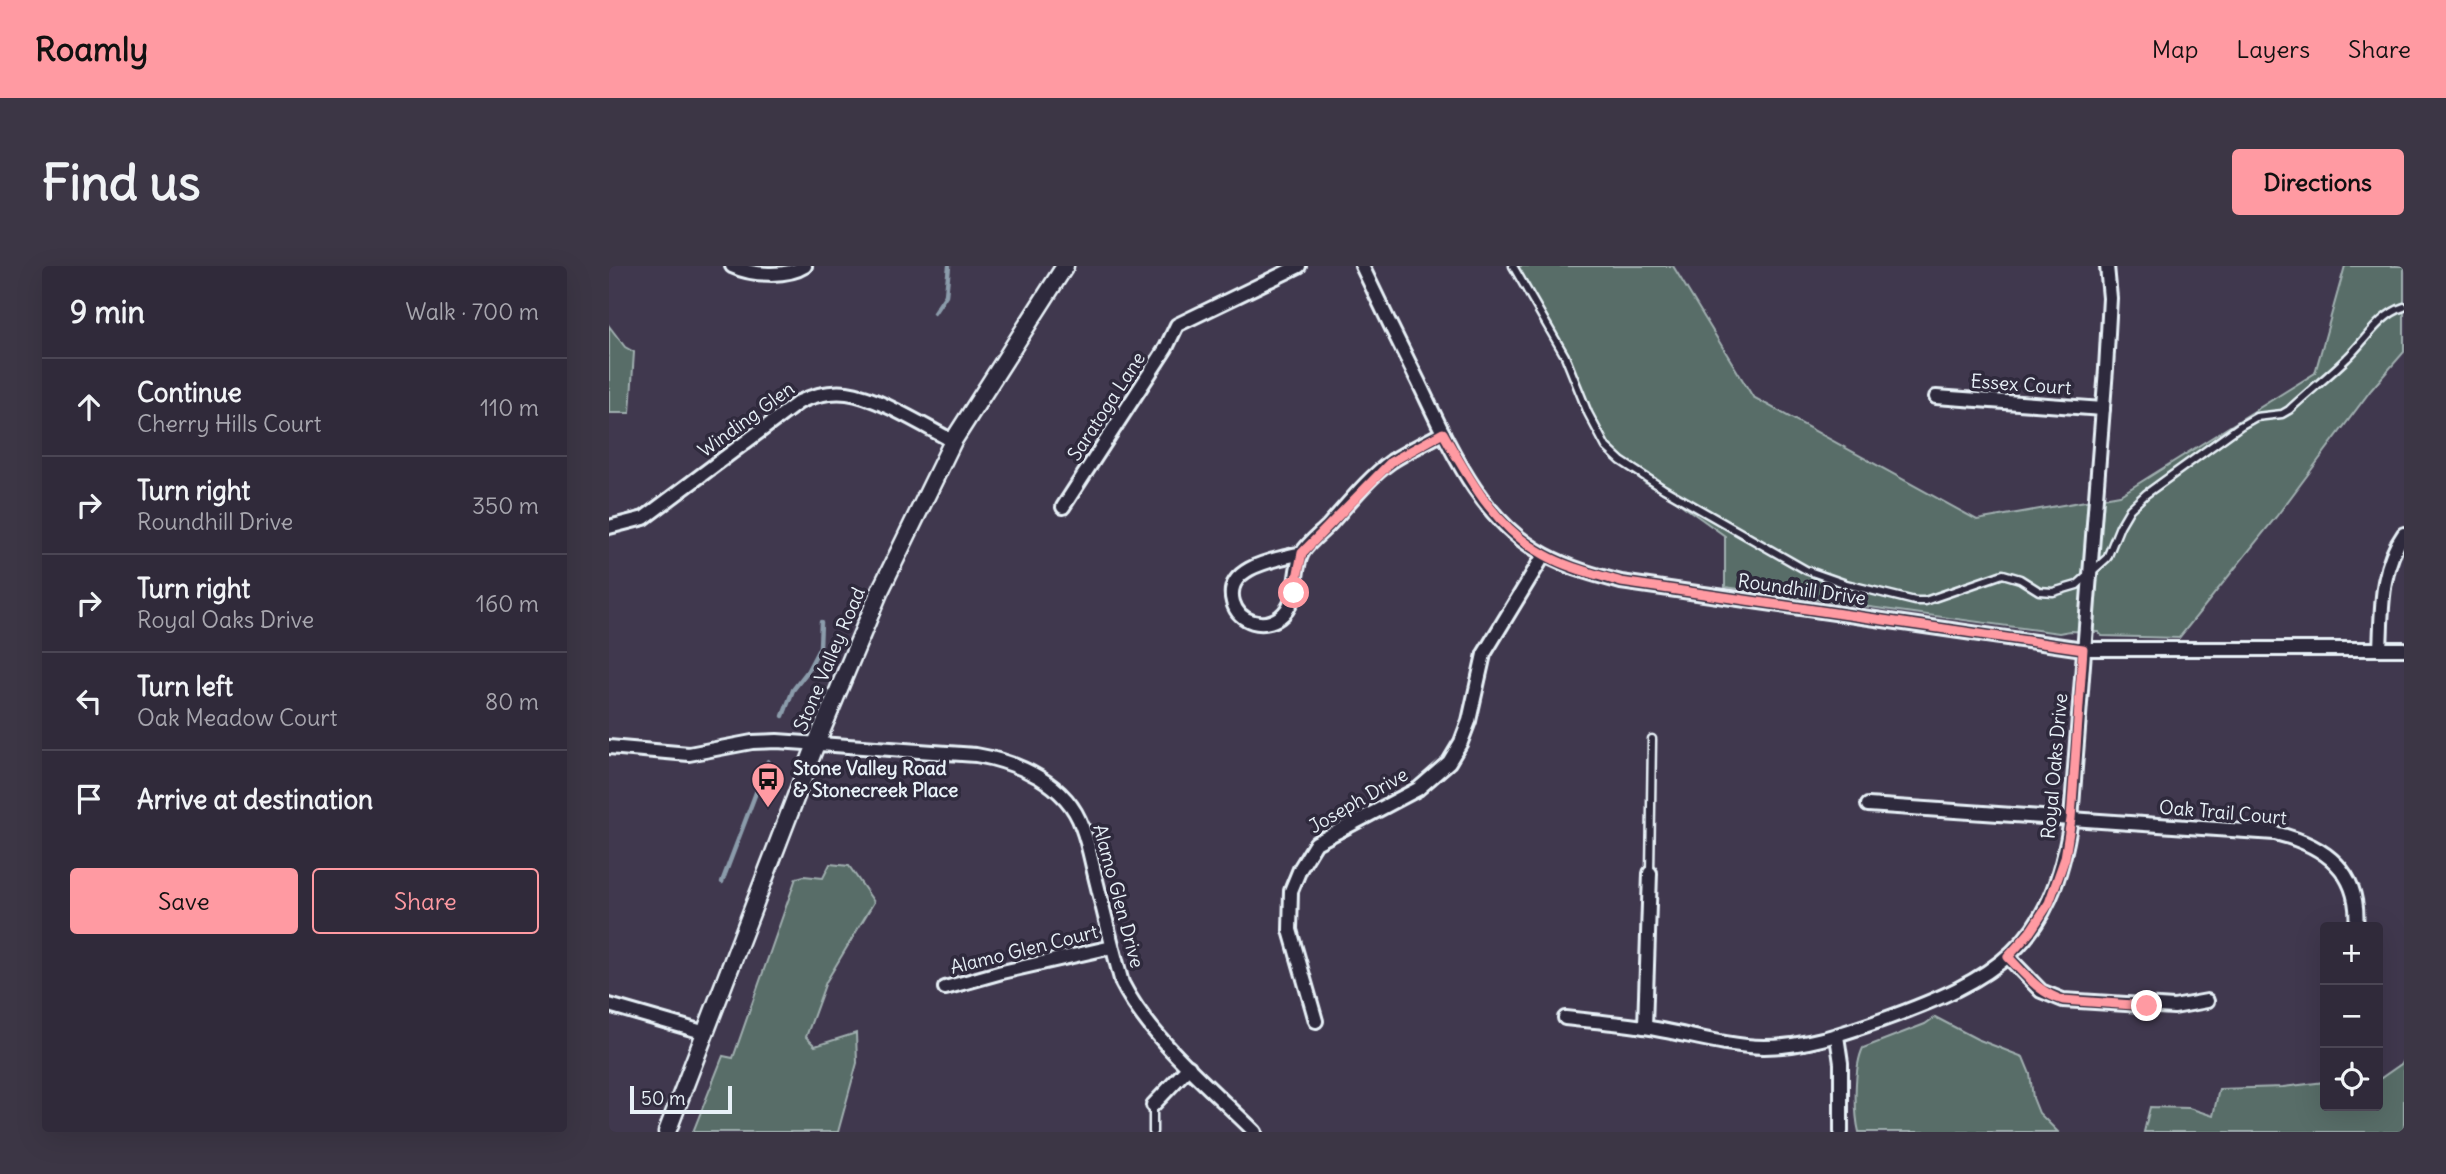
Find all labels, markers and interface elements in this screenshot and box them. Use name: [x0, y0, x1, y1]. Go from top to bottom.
text: Roamly: [35, 28, 148, 70]
text: Map: [2152, 34, 2198, 64]
text: Layers: [2236, 34, 2310, 64]
text: Share: [2348, 34, 2411, 64]
button: Directions: [2232, 149, 2404, 215]
text: Find us: [42, 152, 200, 213]
text: 9 min: [70, 293, 145, 331]
text: Walk · 700 m: [406, 297, 539, 326]
street label: Saratoga Lane: [1062, 347, 1150, 465]
street label: Essex Court: [1970, 369, 2072, 399]
text: Continue: [137, 376, 242, 409]
street label: Winding Glen: [693, 376, 799, 462]
icon: ahead: [70, 388, 108, 426]
text: 110 m: [480, 393, 539, 422]
text: Cherry Hills Court: [137, 409, 321, 438]
text: Turn right: [137, 474, 250, 507]
icon: right: [70, 486, 108, 524]
text: 350 m: [472, 491, 539, 520]
text: Roundhill Drive: [137, 507, 293, 536]
street label: Roundhill Drive: [1736, 568, 1868, 610]
text: Turn right: [137, 572, 250, 605]
route start: [1278, 577, 1309, 608]
icon: right: [70, 584, 108, 622]
street label: Stone Valley Road: [788, 584, 870, 734]
text: 160 m: [476, 589, 539, 618]
text: Royal Oaks Drive: [137, 605, 314, 634]
text: Turn left: [137, 670, 233, 703]
icon: left: [70, 682, 108, 720]
text: 80 m: [485, 687, 539, 716]
street label: Royal Oaks Drive: [2036, 692, 2072, 840]
text: Oak Meadow Court: [137, 703, 337, 732]
place label: Stone Valley Road & Stonecreek Place: [793, 756, 958, 802]
bus stop icon: Stone Valley Road & Stonecreek Place: [749, 760, 787, 809]
street label: Joseph Drive: [1304, 762, 1412, 838]
icon: arrive: [70, 780, 108, 818]
text: Arrive at destination: [137, 783, 373, 816]
street label: Oak Trail Court: [2158, 794, 2288, 830]
street label: Alamo Glen Drive: [1088, 821, 1150, 971]
button: Save: [70, 868, 298, 934]
button: Share: [312, 868, 539, 934]
street label: Alamo Glen Court: [948, 919, 1100, 979]
map controls: [2320, 922, 2383, 1111]
button: +: [2320, 922, 2383, 985]
button: −: [2320, 985, 2383, 1048]
route end: [2131, 990, 2162, 1021]
button: locate: [2320, 1048, 2383, 1111]
scale bar: [630, 1083, 731, 1115]
text: 50 m: [641, 1086, 686, 1110]

